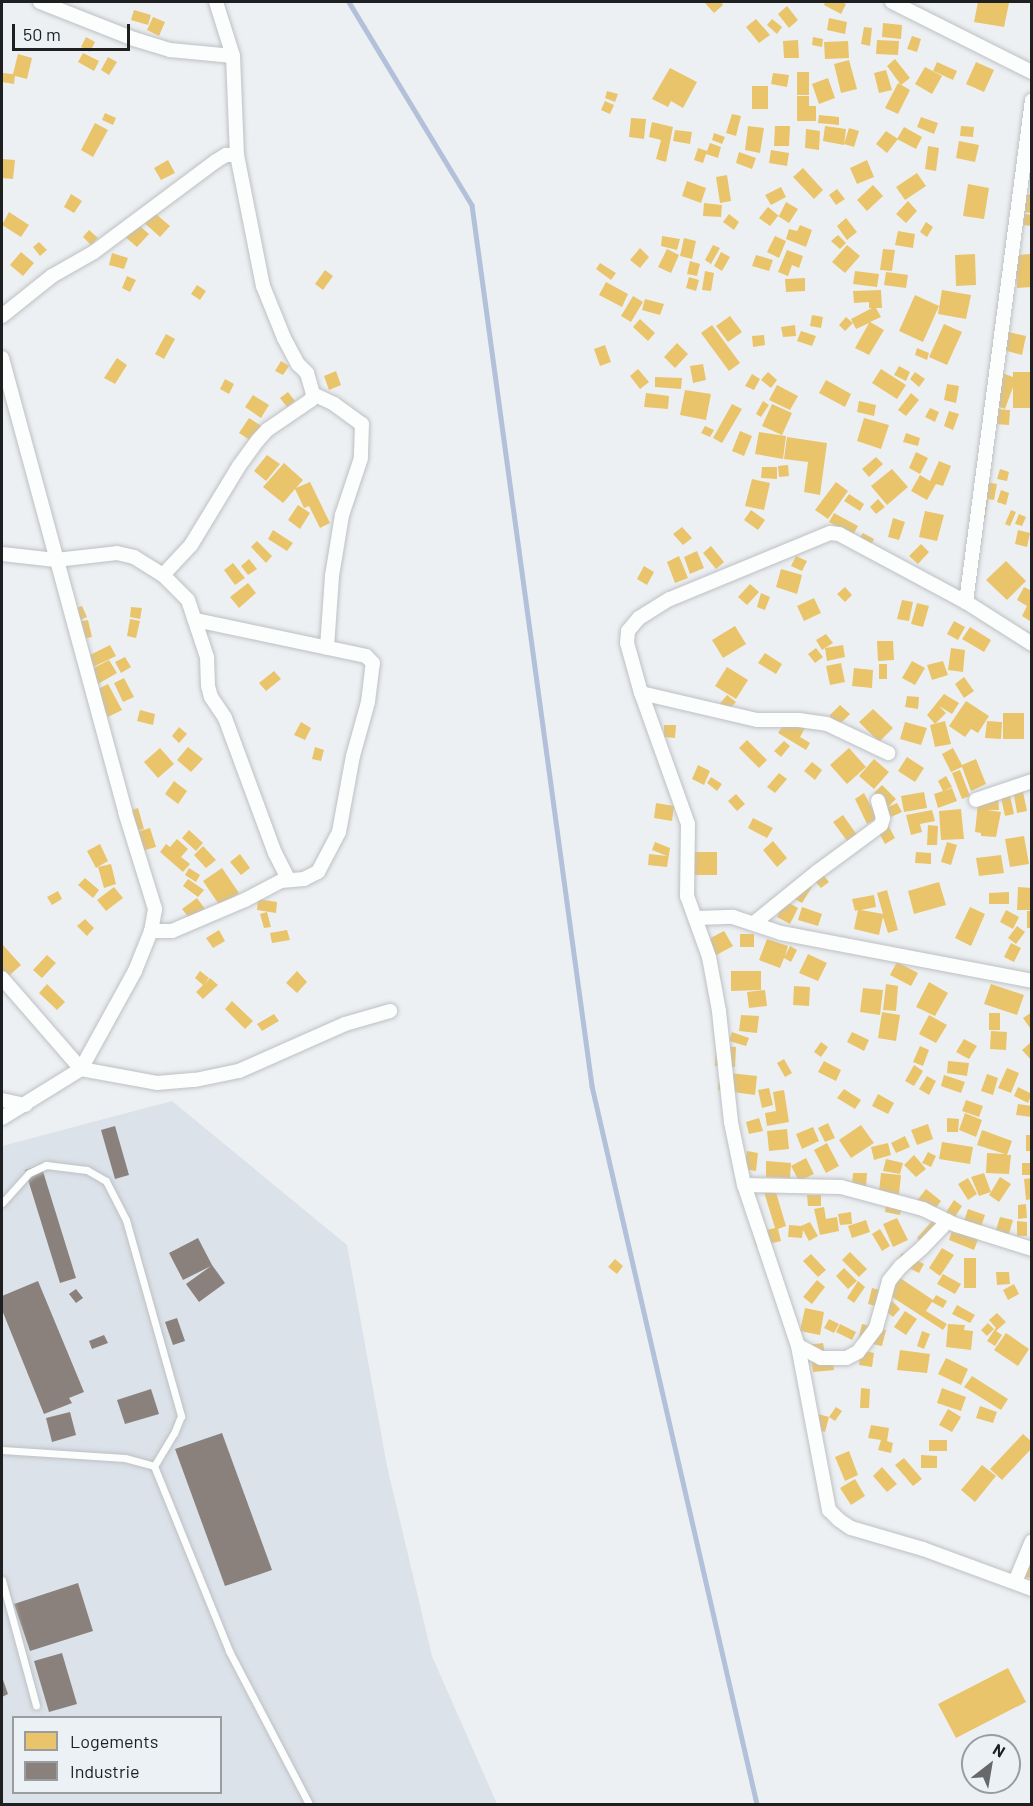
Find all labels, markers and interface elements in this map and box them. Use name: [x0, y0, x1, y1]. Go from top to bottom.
scale bar: [15, 12, 134, 50]
text: 50 m: [23, 23, 61, 45]
legend: [12, 1716, 222, 1794]
text: Logements: [70, 1730, 159, 1752]
north arrow: [961, 1734, 1021, 1794]
text: N: [990, 1739, 1009, 1761]
text: Industrie: [70, 1760, 140, 1782]

